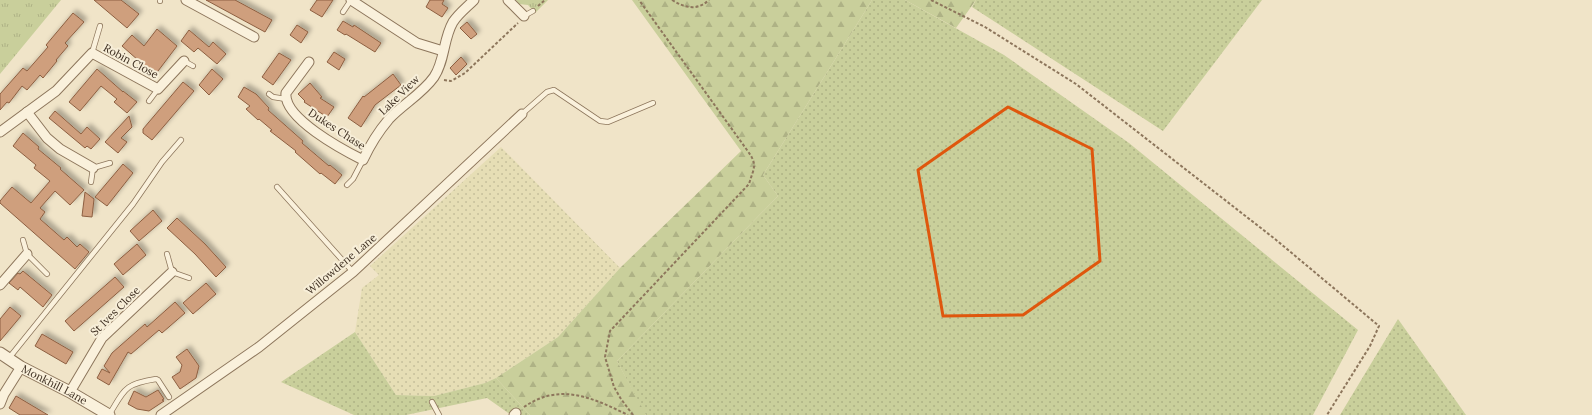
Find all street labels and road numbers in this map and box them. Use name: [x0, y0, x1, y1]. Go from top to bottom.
street label: Robin Close: [101, 41, 161, 81]
street label: Lake View: [376, 72, 423, 118]
street label: Dukes Chase: [306, 105, 368, 153]
street label: Willowdene Lane: [303, 230, 379, 298]
street label: St Ives Close: [87, 283, 143, 339]
street label: Monkhill Lane: [19, 361, 90, 408]

